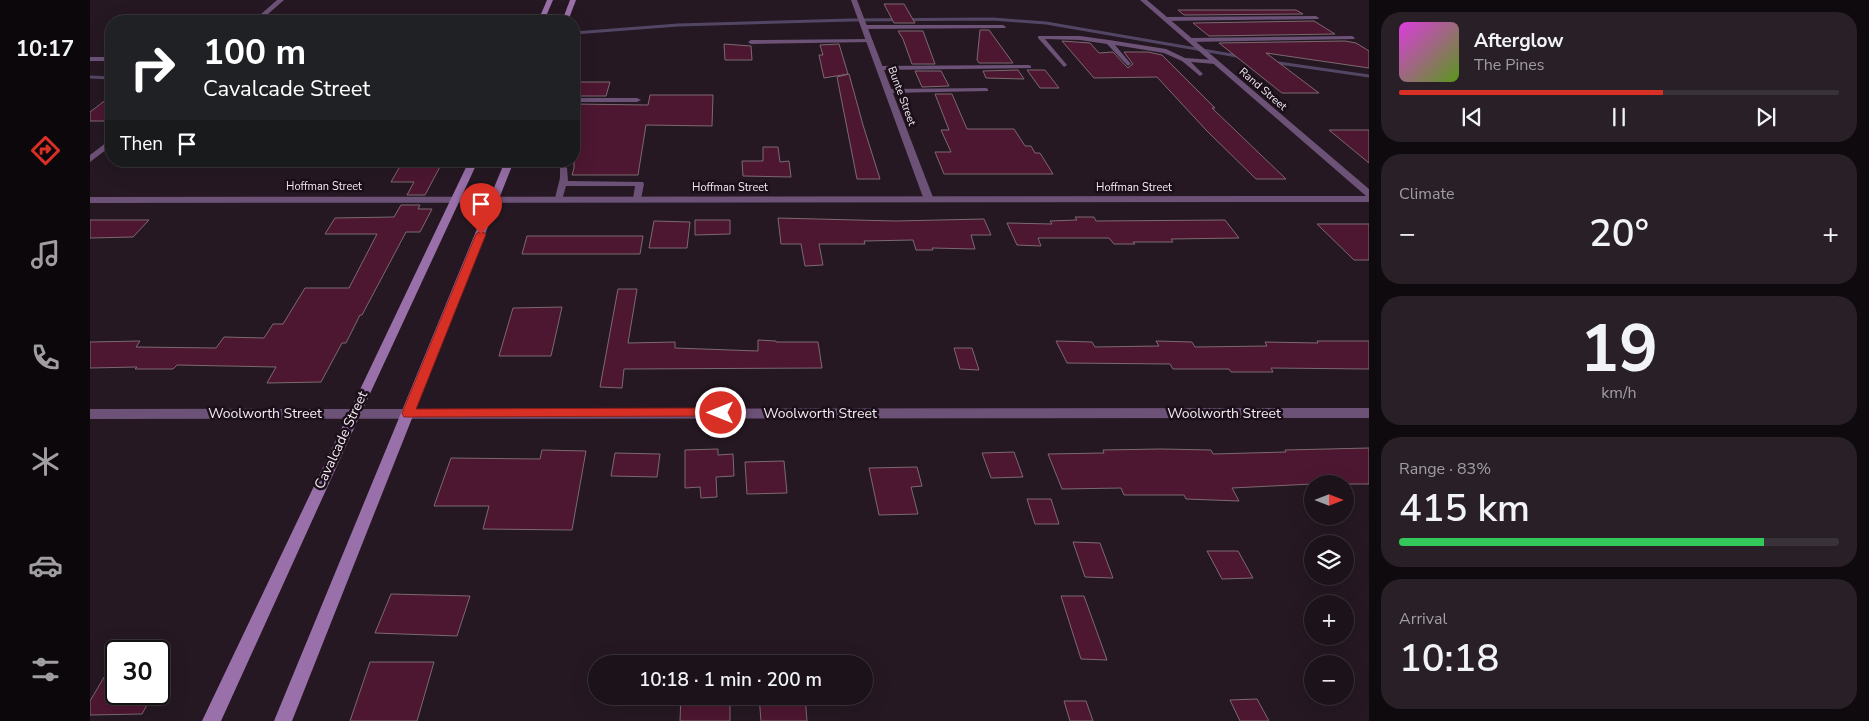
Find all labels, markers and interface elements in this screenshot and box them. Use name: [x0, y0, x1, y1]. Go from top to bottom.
text: Afterglow: [1474, 28, 1564, 54]
text: 100 m: [203, 29, 306, 76]
text: 10:17: [16, 34, 74, 64]
icon: right: [120, 35, 185, 100]
text: The Pines: [1474, 54, 1544, 76]
street label: Bunte Street: [884, 64, 920, 128]
street label: Rand Street: [1236, 64, 1290, 114]
text: Cavalcade Street: [203, 74, 370, 104]
icon: previous: [1458, 103, 1486, 131]
icon: pause: [1605, 103, 1633, 131]
icon: next: [1752, 103, 1780, 131]
icon: arrive: [173, 130, 201, 158]
text: Then: [120, 131, 163, 157]
icon: directions: [28, 133, 63, 168]
street label: Hoffman Street: [286, 179, 362, 194]
street label: Hoffman Street: [692, 180, 768, 195]
street label: Hoffman Street: [1096, 180, 1172, 195]
pin: [460, 183, 502, 234]
text: Climate: [1399, 183, 1454, 205]
icon: arrive: [467, 190, 495, 218]
text: 20°: [1589, 208, 1649, 259]
text: −: [1399, 215, 1416, 253]
text: +: [1822, 215, 1839, 253]
icon: music: [28, 237, 63, 272]
text: 19: [1580, 305, 1658, 394]
icon: phone: [28, 340, 63, 375]
text: km/h: [1601, 382, 1637, 404]
position arrow: [694, 386, 746, 438]
street label: Cavalcade Street: [310, 388, 372, 492]
street label: Woolworth Street: [208, 404, 322, 423]
street label: Woolworth Street: [763, 404, 877, 423]
street label: Woolworth Street: [1167, 404, 1281, 423]
icon: climate: [28, 444, 63, 479]
text: Range · 83%: [1399, 458, 1491, 480]
north arrow: [1304, 475, 1354, 525]
map controls: [1304, 475, 1354, 705]
text: 415 km: [1399, 483, 1530, 534]
button: layers: [1304, 535, 1354, 585]
icon: car: [28, 548, 63, 583]
button: +: [1304, 595, 1354, 645]
text: Arrival: [1399, 608, 1447, 630]
text: 10:18: [1399, 633, 1499, 684]
speed limit sign: 30: [105, 640, 170, 705]
icon: filters: [28, 652, 63, 687]
button: −: [1304, 655, 1354, 705]
text: 10:18 · 1 min · 200 m: [639, 667, 822, 693]

